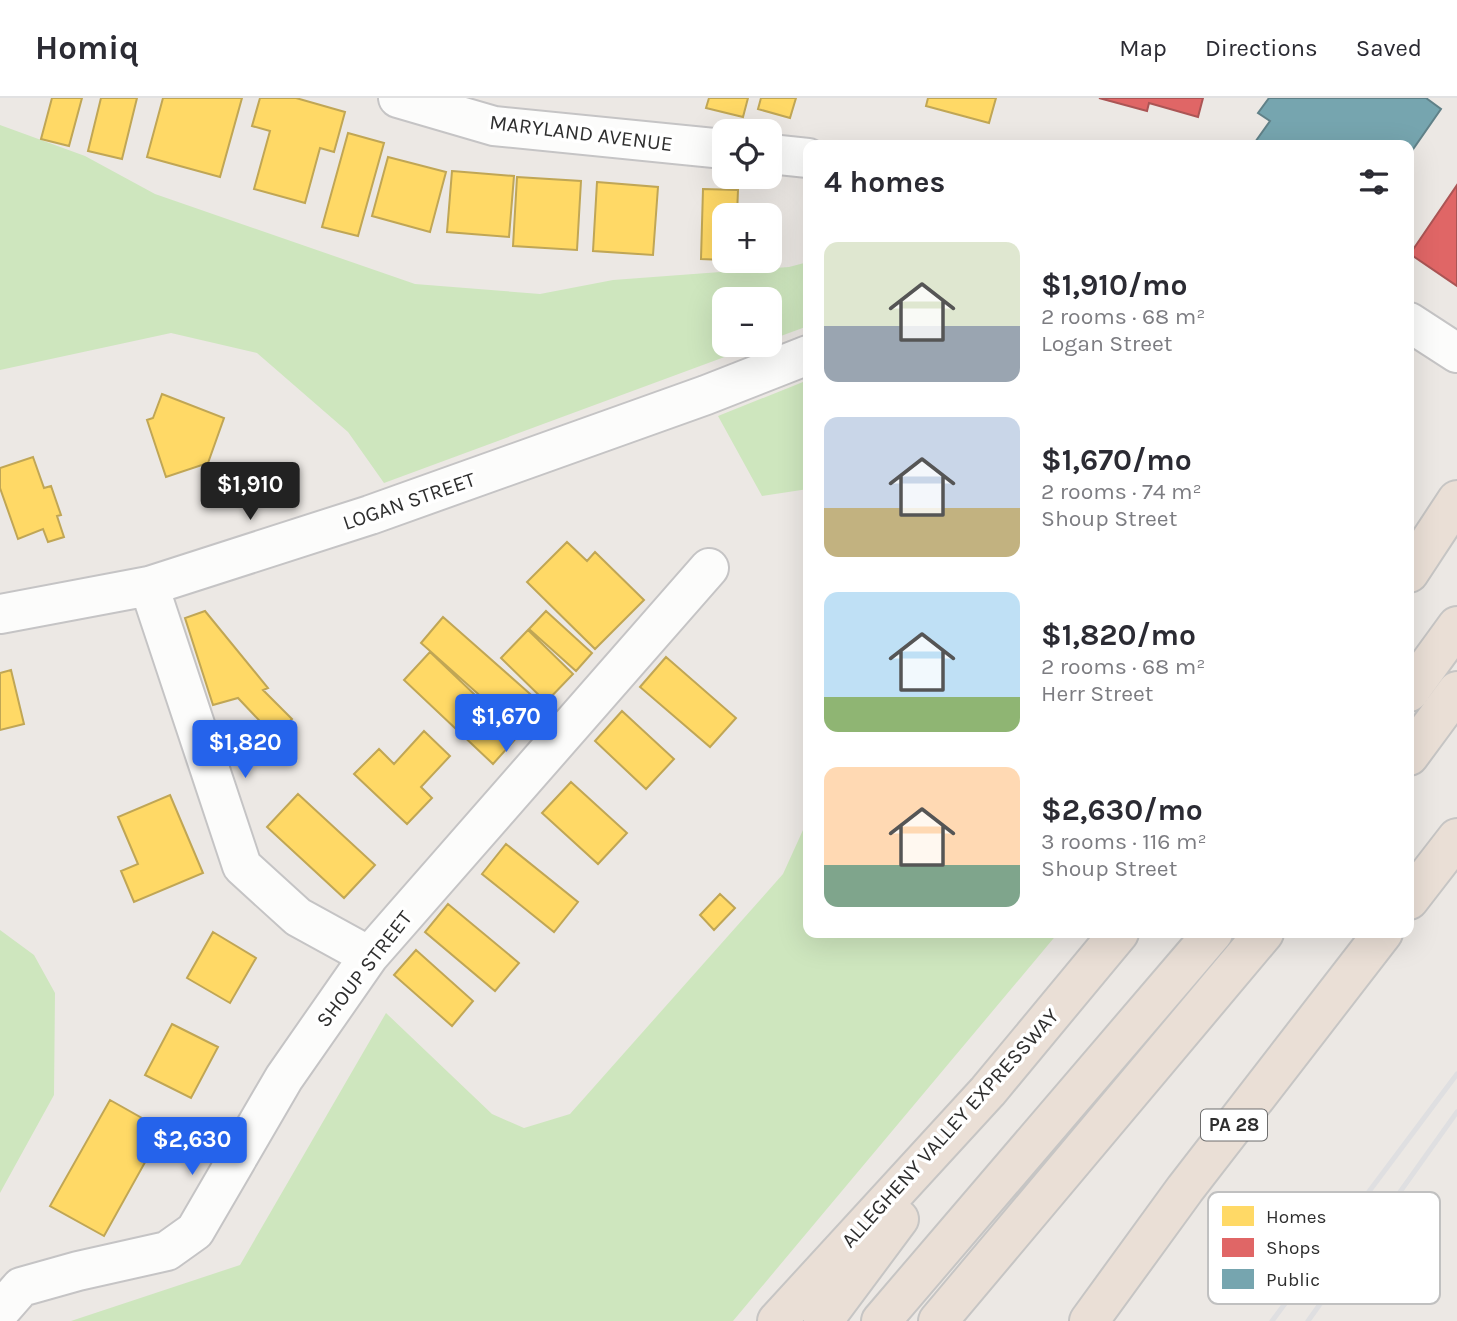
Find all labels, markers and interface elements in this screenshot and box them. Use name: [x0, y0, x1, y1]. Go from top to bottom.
text: Homiq: [35, 29, 139, 67]
text: Map: [1119, 34, 1167, 62]
text: Directions: [1205, 34, 1318, 62]
text: Saved: [1356, 34, 1422, 62]
street label: MARYLAND AVENUE: [488, 110, 674, 156]
map controls: [712, 119, 782, 357]
button: locate: [712, 119, 782, 189]
icon: filters: [1355, 163, 1393, 201]
text: 4 homes: [824, 164, 945, 200]
button: +: [712, 203, 782, 273]
text: $1,910/mo: [1041, 267, 1188, 303]
icon: home: [880, 270, 964, 354]
button: −: [712, 287, 782, 357]
text: 2 rooms · 68 m²: [1041, 303, 1205, 330]
text: Logan Street: [1041, 330, 1172, 357]
text: $1,670/mo: [1041, 442, 1192, 478]
icon: home: [880, 445, 964, 529]
pin: $1,910: [193, 462, 307, 522]
street label: LOGAN STREET: [340, 467, 479, 535]
text: $1,910: [217, 471, 283, 498]
text: 2 rooms · 74 m²: [1041, 478, 1202, 505]
text: Shoup Street: [1041, 505, 1177, 532]
text: $1,820/mo: [1041, 617, 1196, 653]
icon: home: [880, 620, 964, 704]
text: 2 rooms · 68 m²: [1041, 653, 1205, 680]
text: Herr Street: [1041, 680, 1153, 707]
pin: $1,670: [449, 694, 563, 754]
text: $1,670: [471, 703, 541, 730]
pin: $1,820: [188, 720, 302, 780]
text: $1,820: [208, 729, 282, 756]
text: $2,630/mo: [1041, 792, 1203, 828]
icon: home: [880, 795, 964, 879]
text: 3 rooms · 116 m²: [1041, 828, 1207, 855]
text: Shoup Street: [1041, 855, 1177, 882]
street label: SHOUP STREET: [311, 906, 417, 1032]
street label: ALLEGHENY VALLEY EXPRESSWAY: [836, 1003, 1064, 1252]
road number: PA 28: [1201, 1110, 1267, 1140]
pin: $2,630: [135, 1118, 249, 1177]
text: $2,630: [153, 1126, 231, 1153]
legend: [1208, 1192, 1440, 1304]
text: Homes: [1266, 1206, 1327, 1228]
text: Shops: [1266, 1237, 1320, 1259]
text: Public: [1266, 1269, 1320, 1291]

